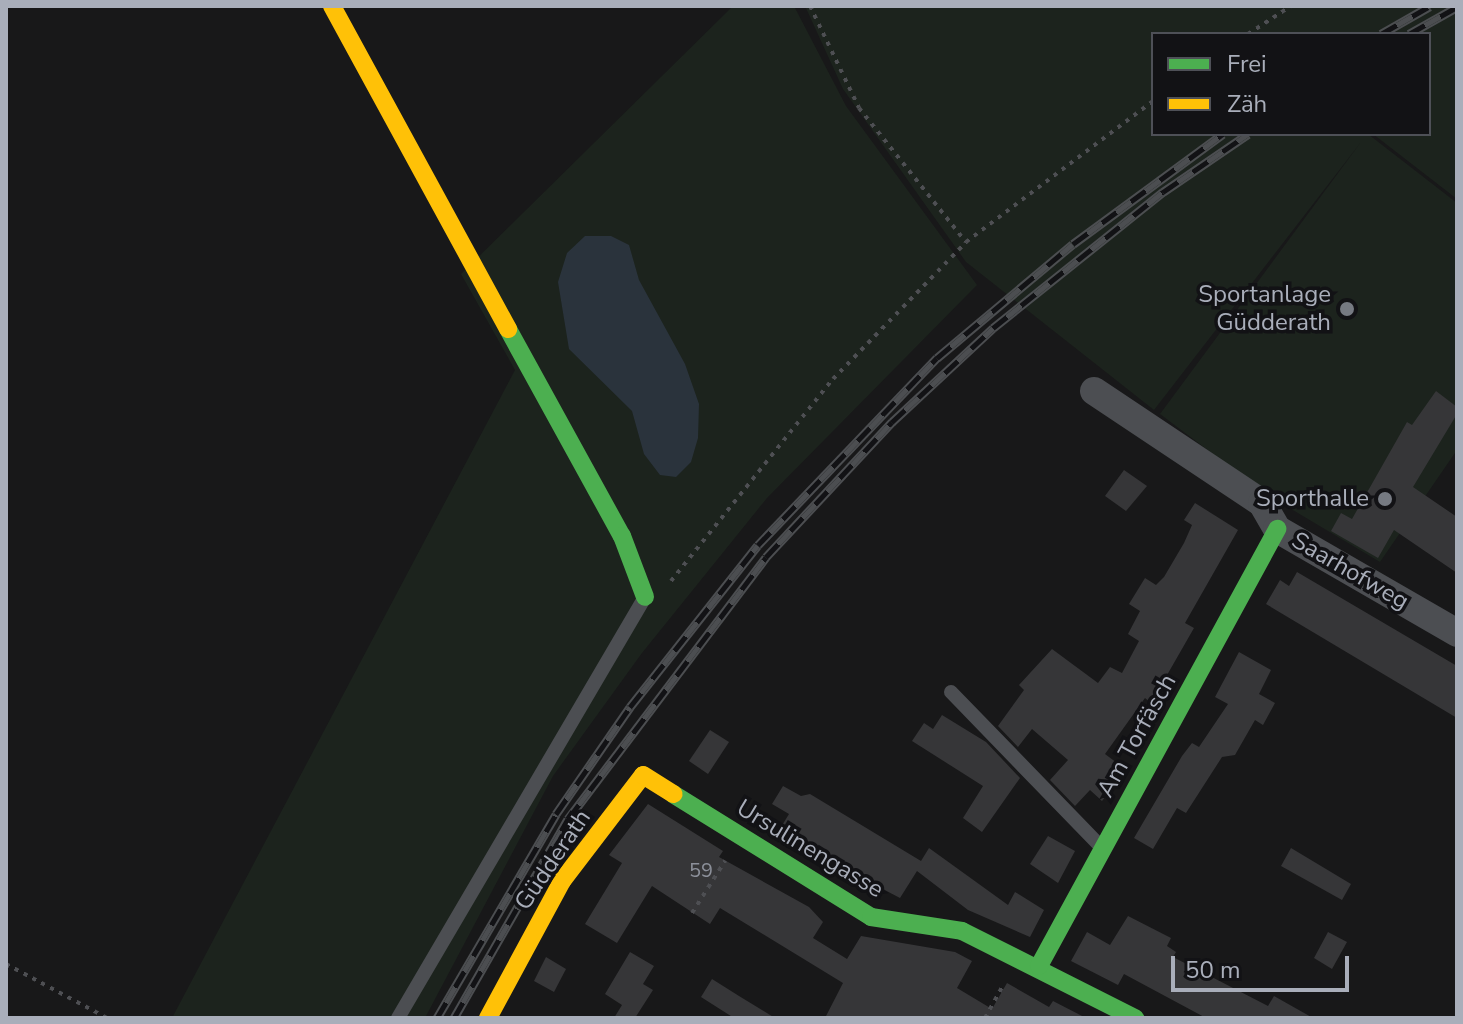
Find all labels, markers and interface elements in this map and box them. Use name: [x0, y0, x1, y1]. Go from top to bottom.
legend: [1151, 32, 1431, 136]
text: Frei: [1227, 48, 1267, 80]
text: Zäh: [1227, 88, 1267, 120]
place label: Sportanlage Güdderath: [1198, 281, 1331, 337]
marker: Sportanlage Güdderath: [1338, 300, 1356, 318]
place label: Sporthalle: [1256, 485, 1369, 513]
marker: Sporthalle: [1376, 490, 1394, 508]
street label: Saarhofweg: [1286, 526, 1414, 616]
street label: Am Torfäsch: [1091, 669, 1183, 803]
street label: Ursulinengasse: [731, 794, 889, 904]
street label: Güdderath: [509, 804, 597, 916]
house number: 59: [689, 858, 713, 882]
scale bar: [1175, 940, 1353, 990]
text: 50 m: [1185, 954, 1241, 986]

